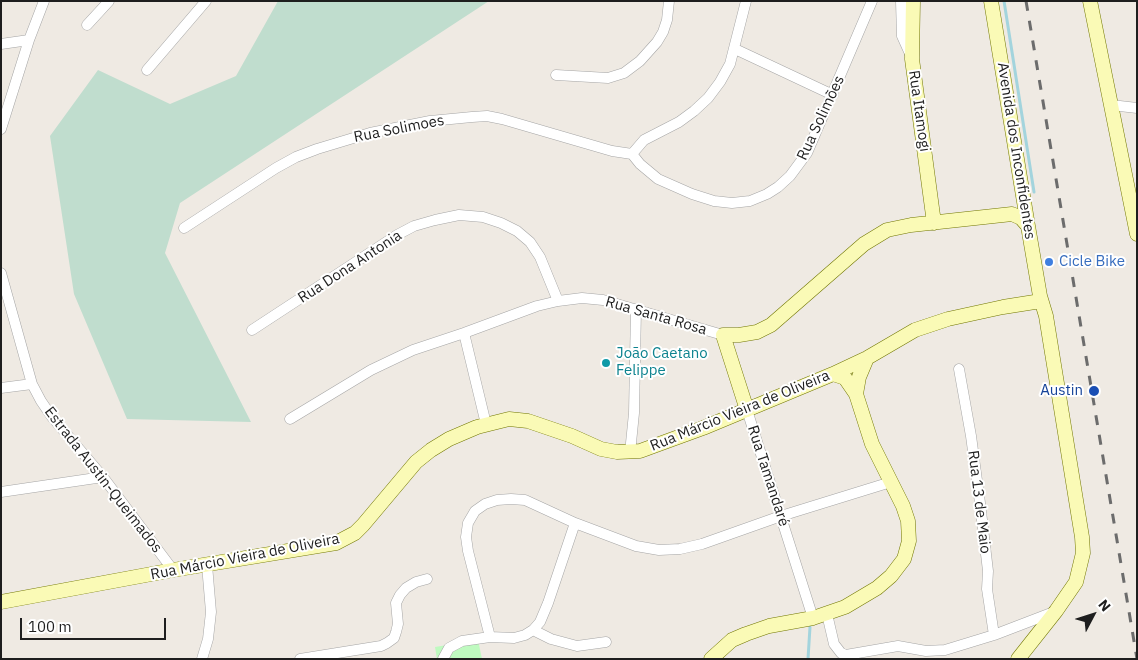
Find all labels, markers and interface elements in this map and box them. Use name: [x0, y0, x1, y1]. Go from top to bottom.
street label: Avenida dos Inconfidentes: [993, 61, 1039, 241]
street label: Rua Itamogi: [904, 69, 934, 153]
street label: Rua Solimões: [793, 73, 849, 163]
street label: Rua Solimoes: [352, 111, 446, 147]
street label: Rua Dona Antonia: [295, 227, 405, 307]
place label: Cicle Bike: [1059, 253, 1125, 271]
marker: Cicle Bike: [1043, 256, 1055, 268]
street label: Rua Santa Rosa: [603, 293, 709, 339]
place label: João Caetano Felippe: [616, 345, 708, 380]
marker: João Caetano Felippe: [600, 357, 612, 369]
street label: Rua Márcio Vieira de Oliveira: [648, 367, 832, 455]
place label: Austin: [1040, 382, 1083, 400]
marker: Austin: [1087, 384, 1101, 398]
street label: Estrada Austin-Queimados: [40, 403, 166, 557]
street label: Rua Tamandaré: [743, 423, 793, 529]
street label: Rua 13 de Maio: [964, 449, 994, 555]
street label: Rua Márcio Vieira de Oliveira: [149, 530, 341, 584]
north arrow: [1068, 590, 1118, 640]
text: N: [1094, 596, 1115, 615]
scale bar: [22, 608, 169, 640]
text: 100 m: [28, 617, 72, 636]

